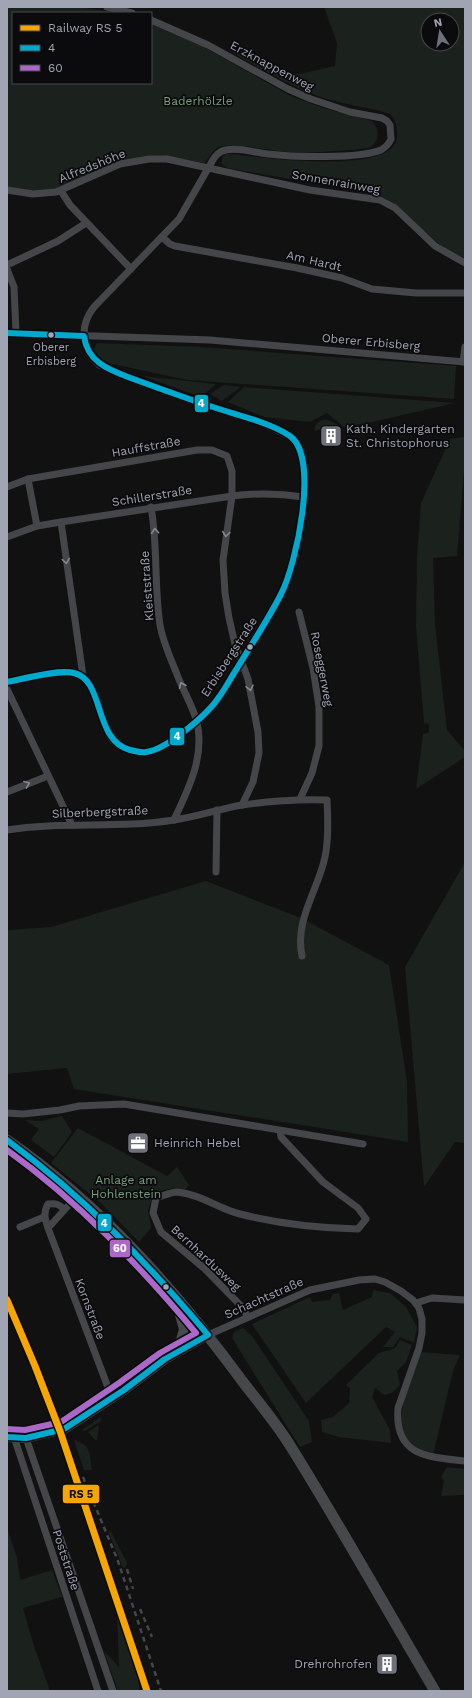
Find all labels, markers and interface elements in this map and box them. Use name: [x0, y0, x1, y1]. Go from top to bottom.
legend: [12, 12, 152, 84]
north arrow: [420, 12, 460, 52]
text: N: [433, 16, 443, 30]
text: Railway RS 5: [48, 21, 123, 35]
street label: Erzknappenweg: [228, 38, 317, 94]
text: 4: [48, 41, 55, 55]
text: 60: [48, 61, 63, 75]
park label: Baderhölzle: [163, 94, 233, 108]
street label: Alfredshöhe: [57, 146, 127, 186]
street label: Sonnenrainweg: [291, 167, 382, 197]
street label: Am Hardt: [285, 248, 343, 274]
marker: Oberer Erbisberg: [46, 330, 56, 340]
street label: Oberer Erbisberg: [321, 331, 421, 353]
place label: Oberer Erbisberg: [26, 341, 76, 368]
line badge: 4: [194, 394, 209, 413]
text: 4: [197, 397, 205, 410]
place label: Kath. Kindergarten St. Christophorus: [346, 422, 455, 450]
building icon: Kath. Kindergarten St. Christophorus: [318, 423, 344, 449]
street label: Hauffstraße: [111, 434, 182, 460]
street label: Schillerstraße: [111, 483, 193, 509]
one-way arrow: [150, 528, 159, 534]
one-way arrow: [222, 531, 231, 537]
street label: Kleiststraße: [138, 550, 156, 622]
one-way arrow: [61, 558, 70, 564]
street label: Erbisbergstraße: [198, 614, 260, 699]
street label: Roseggerweg: [308, 630, 336, 708]
unlabelled marker: [245, 642, 255, 652]
one-way arrow: [178, 681, 186, 688]
one-way arrow: [245, 685, 254, 692]
line badge: 4: [169, 727, 185, 746]
text: 4: [173, 730, 181, 743]
one-way arrow: [24, 780, 31, 788]
street label: Silberbergstraße: [52, 803, 149, 821]
office icon: Heinrich Hebel: [125, 1130, 151, 1156]
place label: Heinrich Hebel: [154, 1136, 241, 1150]
park label: Anlage am Hohlenstein: [91, 1173, 161, 1201]
line badge: 4: [97, 1213, 112, 1232]
text: 4: [100, 1217, 108, 1230]
street label: Bernhardusweg: [168, 1222, 244, 1294]
line badge: 60: [109, 1239, 131, 1258]
text: 60: [113, 1242, 127, 1255]
street label: Schachtstraße: [222, 1274, 306, 1322]
street label: Kornstraße: [72, 1277, 108, 1341]
unlabelled marker: [161, 1282, 171, 1292]
line badge: RS 5: [62, 1484, 100, 1504]
text: RS 5: [69, 1488, 93, 1501]
street label: Poststraße: [50, 1528, 82, 1592]
building icon: Drehrohrofen: [374, 1651, 400, 1677]
place label: Drehrohrofen: [294, 1657, 372, 1671]

